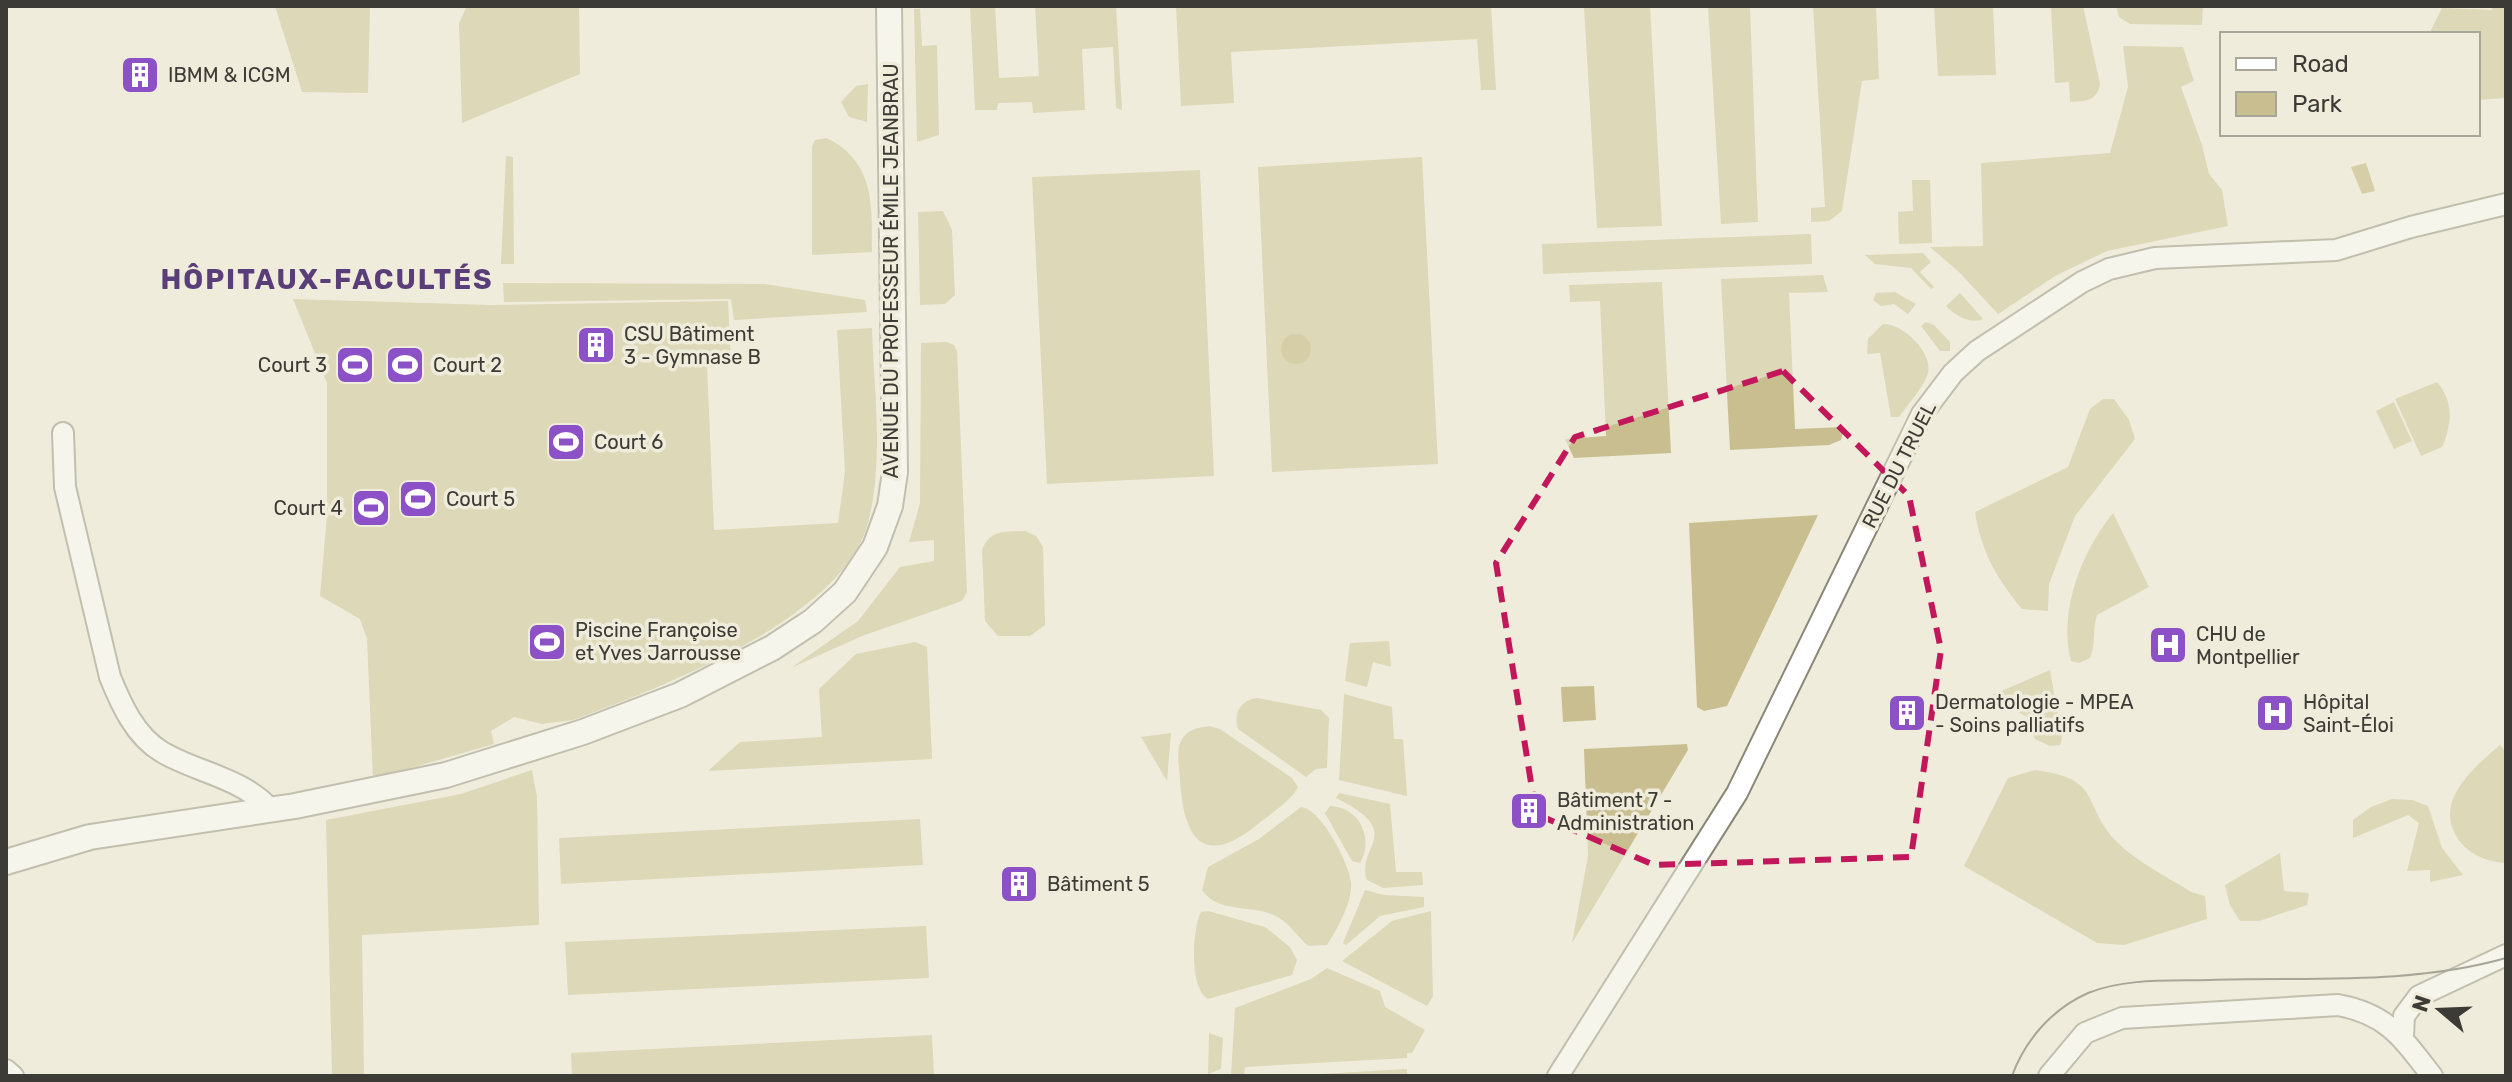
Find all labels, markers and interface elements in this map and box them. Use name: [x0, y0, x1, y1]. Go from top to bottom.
legend: [2220, 32, 2480, 136]
text: Road: [2292, 50, 2349, 78]
building icon: IBMM & ICGM: [119, 54, 161, 96]
place label: IBMM & ICGM: [168, 63, 291, 87]
street label: AVENUE DU PROFESSEUR ÉMILE JEANBRAU: [879, 63, 903, 479]
text: Park: [2292, 90, 2343, 118]
district label: HÔPITAUX-FACULTÉS: [160, 263, 494, 296]
place label: CSU Bâtiment 3 - Gymnase B: [624, 322, 761, 369]
building icon: CSU Bâtiment 3 - Gymnase B: [575, 324, 617, 366]
sports icon: Court 3: [334, 344, 376, 386]
sports icon: Court 2: [384, 344, 426, 386]
place label: Court 3: [258, 353, 327, 377]
place label: Court 2: [433, 353, 502, 377]
street label: RUE DU TRUEL: [1857, 398, 1941, 532]
sports icon: Court 6: [545, 421, 587, 463]
place label: Court 6: [594, 430, 663, 454]
sports icon: Court 5: [397, 478, 439, 520]
sports icon: Court 4: [350, 487, 392, 529]
place label: Court 5: [446, 487, 515, 511]
place label: Court 4: [273, 496, 343, 520]
place label: Piscine Françoise et Yves Jarrousse: [575, 618, 741, 665]
sports icon: Piscine Françoise et Yves Jarrousse: [526, 621, 568, 663]
place label: CHU de Montpellier: [2196, 622, 2300, 669]
hospital icon: CHU de Montpellier: [2147, 624, 2189, 666]
place label: Dermatologie - MPEA - Soins palliatifs: [1935, 690, 2134, 737]
place label: Hôpital Saint-Éloi: [2303, 690, 2394, 737]
building icon: Dermatologie - MPEA - Soins palliatifs: [1886, 692, 1928, 734]
hospital icon: Hôpital Saint-Éloi: [2254, 692, 2296, 734]
place label: Bâtiment 7 - Administration: [1557, 788, 1694, 835]
building icon: Bâtiment 7 - Administration: [1508, 790, 1550, 832]
building icon: Bâtiment 5: [998, 863, 1040, 905]
place label: Bâtiment 5: [1047, 872, 1150, 896]
north arrow: [2400, 970, 2480, 1050]
text: N: [2406, 992, 2437, 1016]

